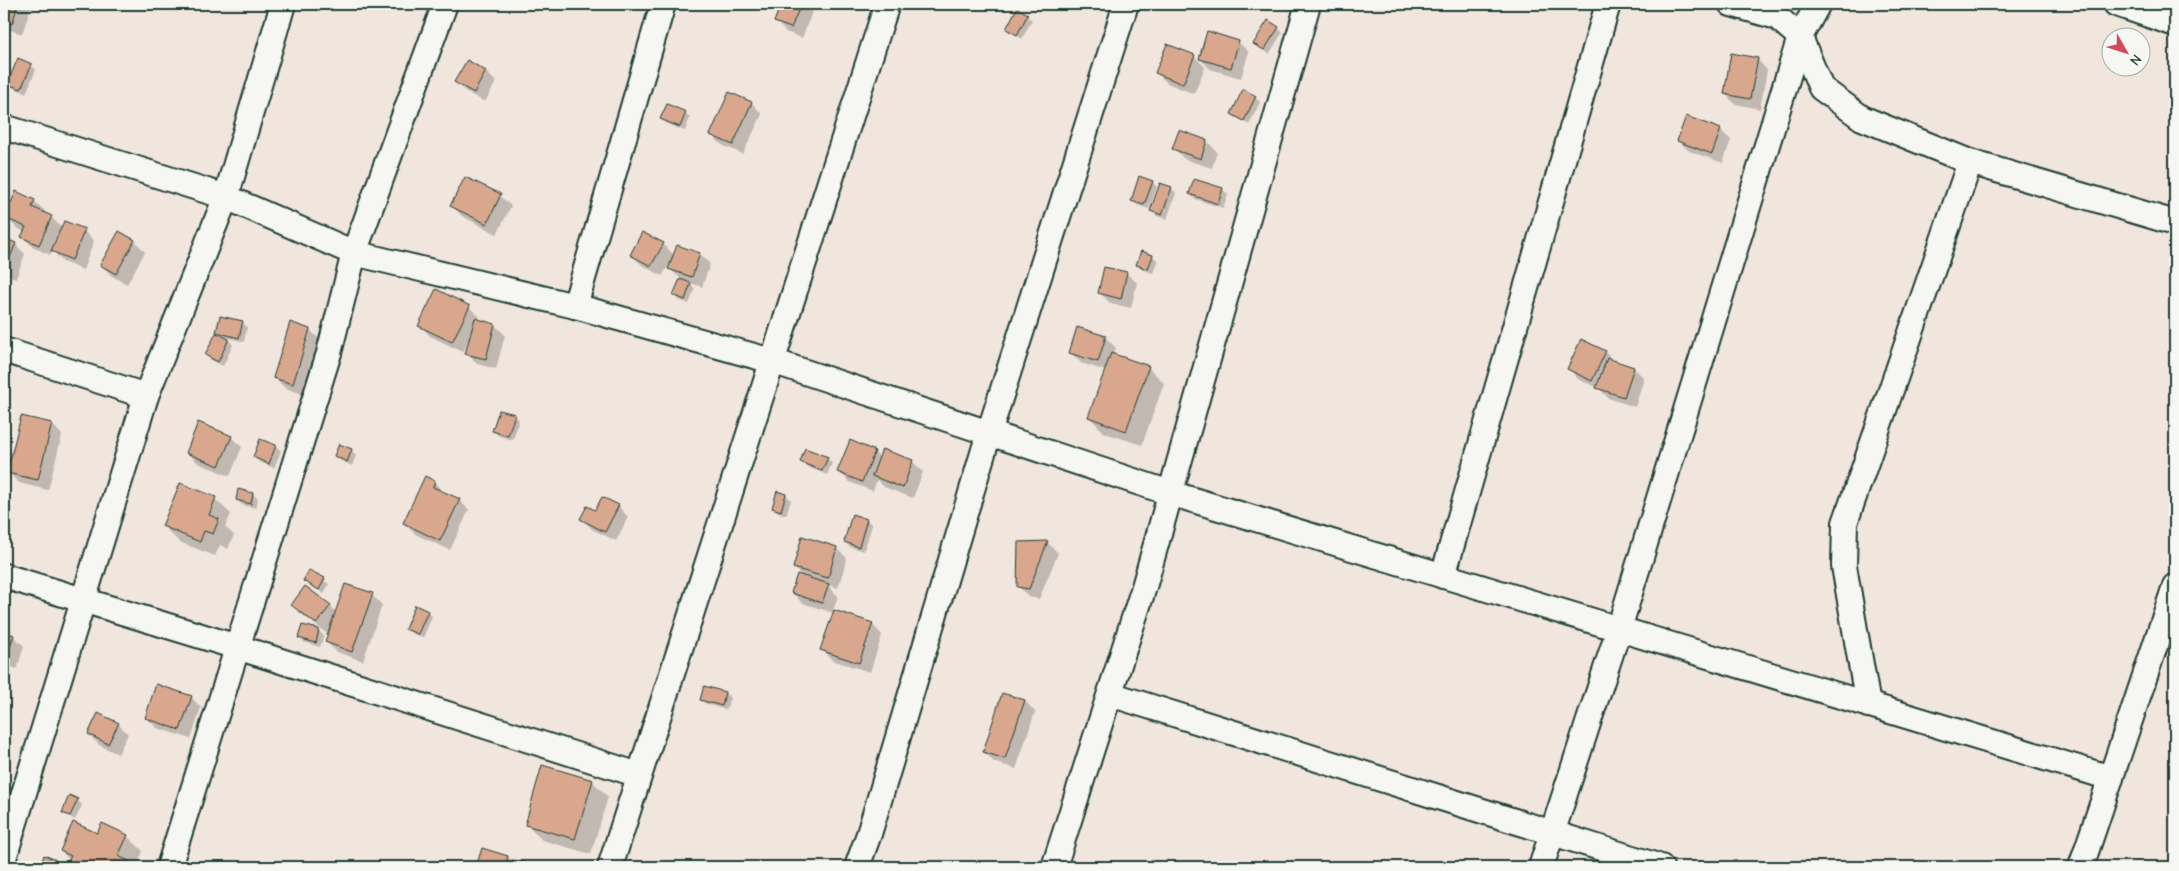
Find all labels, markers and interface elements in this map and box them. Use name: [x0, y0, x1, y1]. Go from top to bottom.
north arrow: [2102, 28, 2152, 78]
text: N: [2126, 51, 2145, 69]

